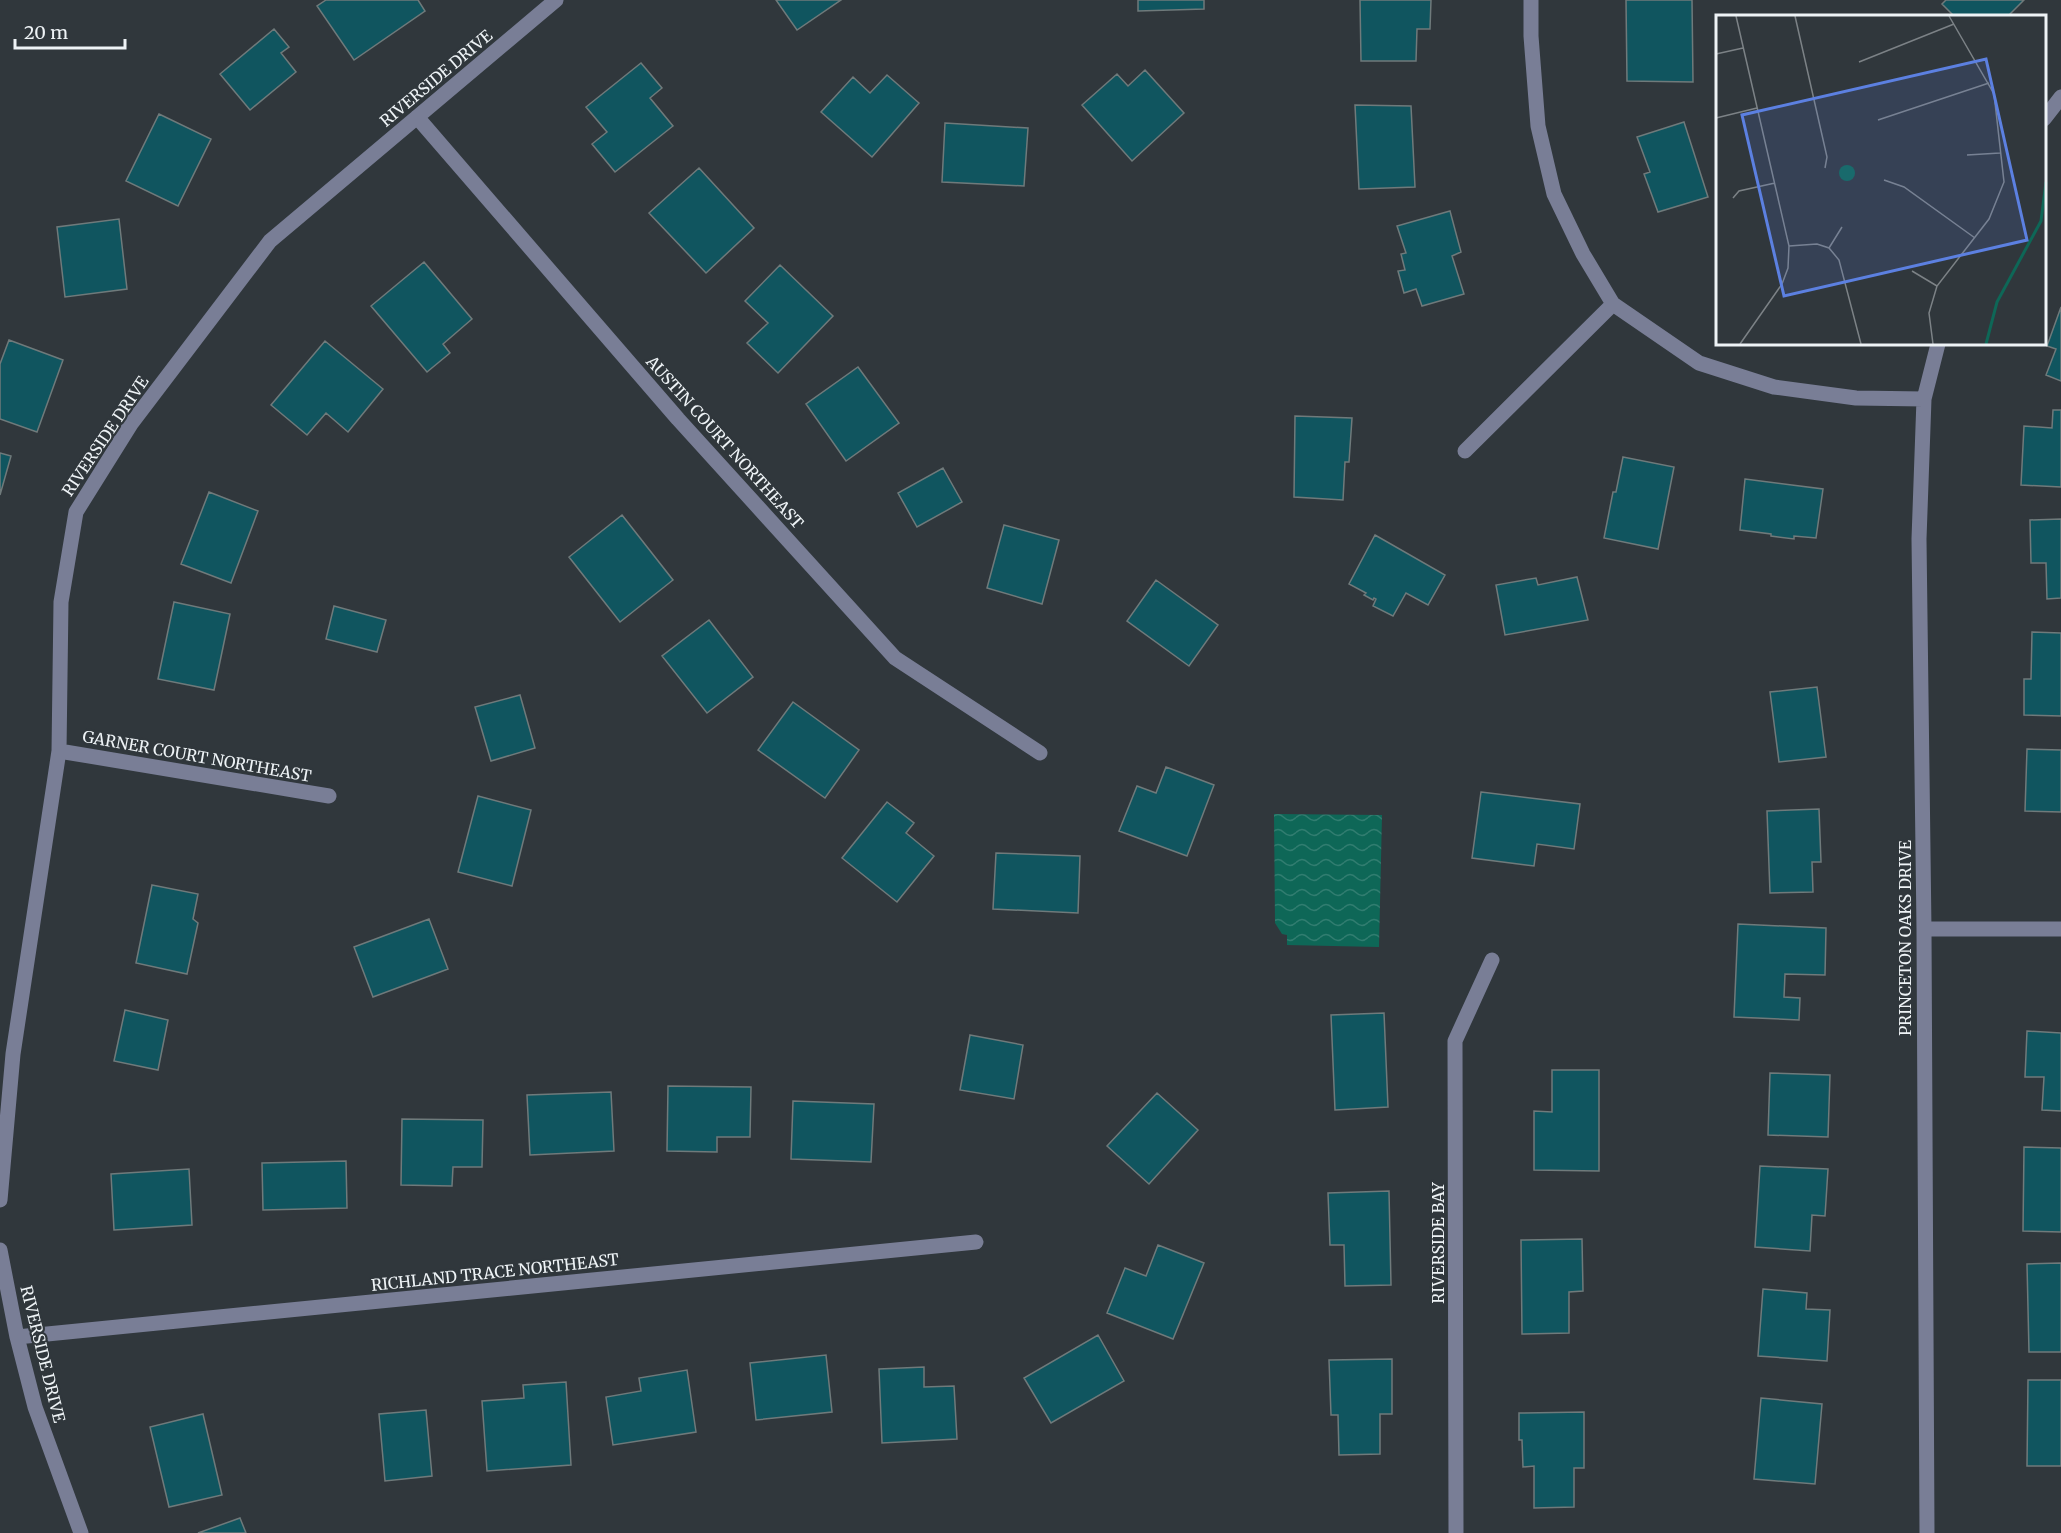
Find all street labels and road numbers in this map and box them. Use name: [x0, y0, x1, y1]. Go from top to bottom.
street label: RIVERSIDE DRIVE: [376, 25, 497, 131]
street label: AUSTIN COURT NORTHEAST: [642, 351, 808, 532]
street label: RIVERSIDE DRIVE: [57, 372, 153, 500]
street label: GARNER COURT NORTHEAST: [81, 726, 313, 786]
street label: PRINCETON OAKS DRIVE: [1895, 839, 1915, 1036]
street label: RIVERSIDE BAY: [1428, 1181, 1448, 1304]
street label: RICHLAND TRACE NORTHEAST: [370, 1249, 620, 1295]
street label: RIVERSIDE DRIVE: [16, 1283, 70, 1425]

